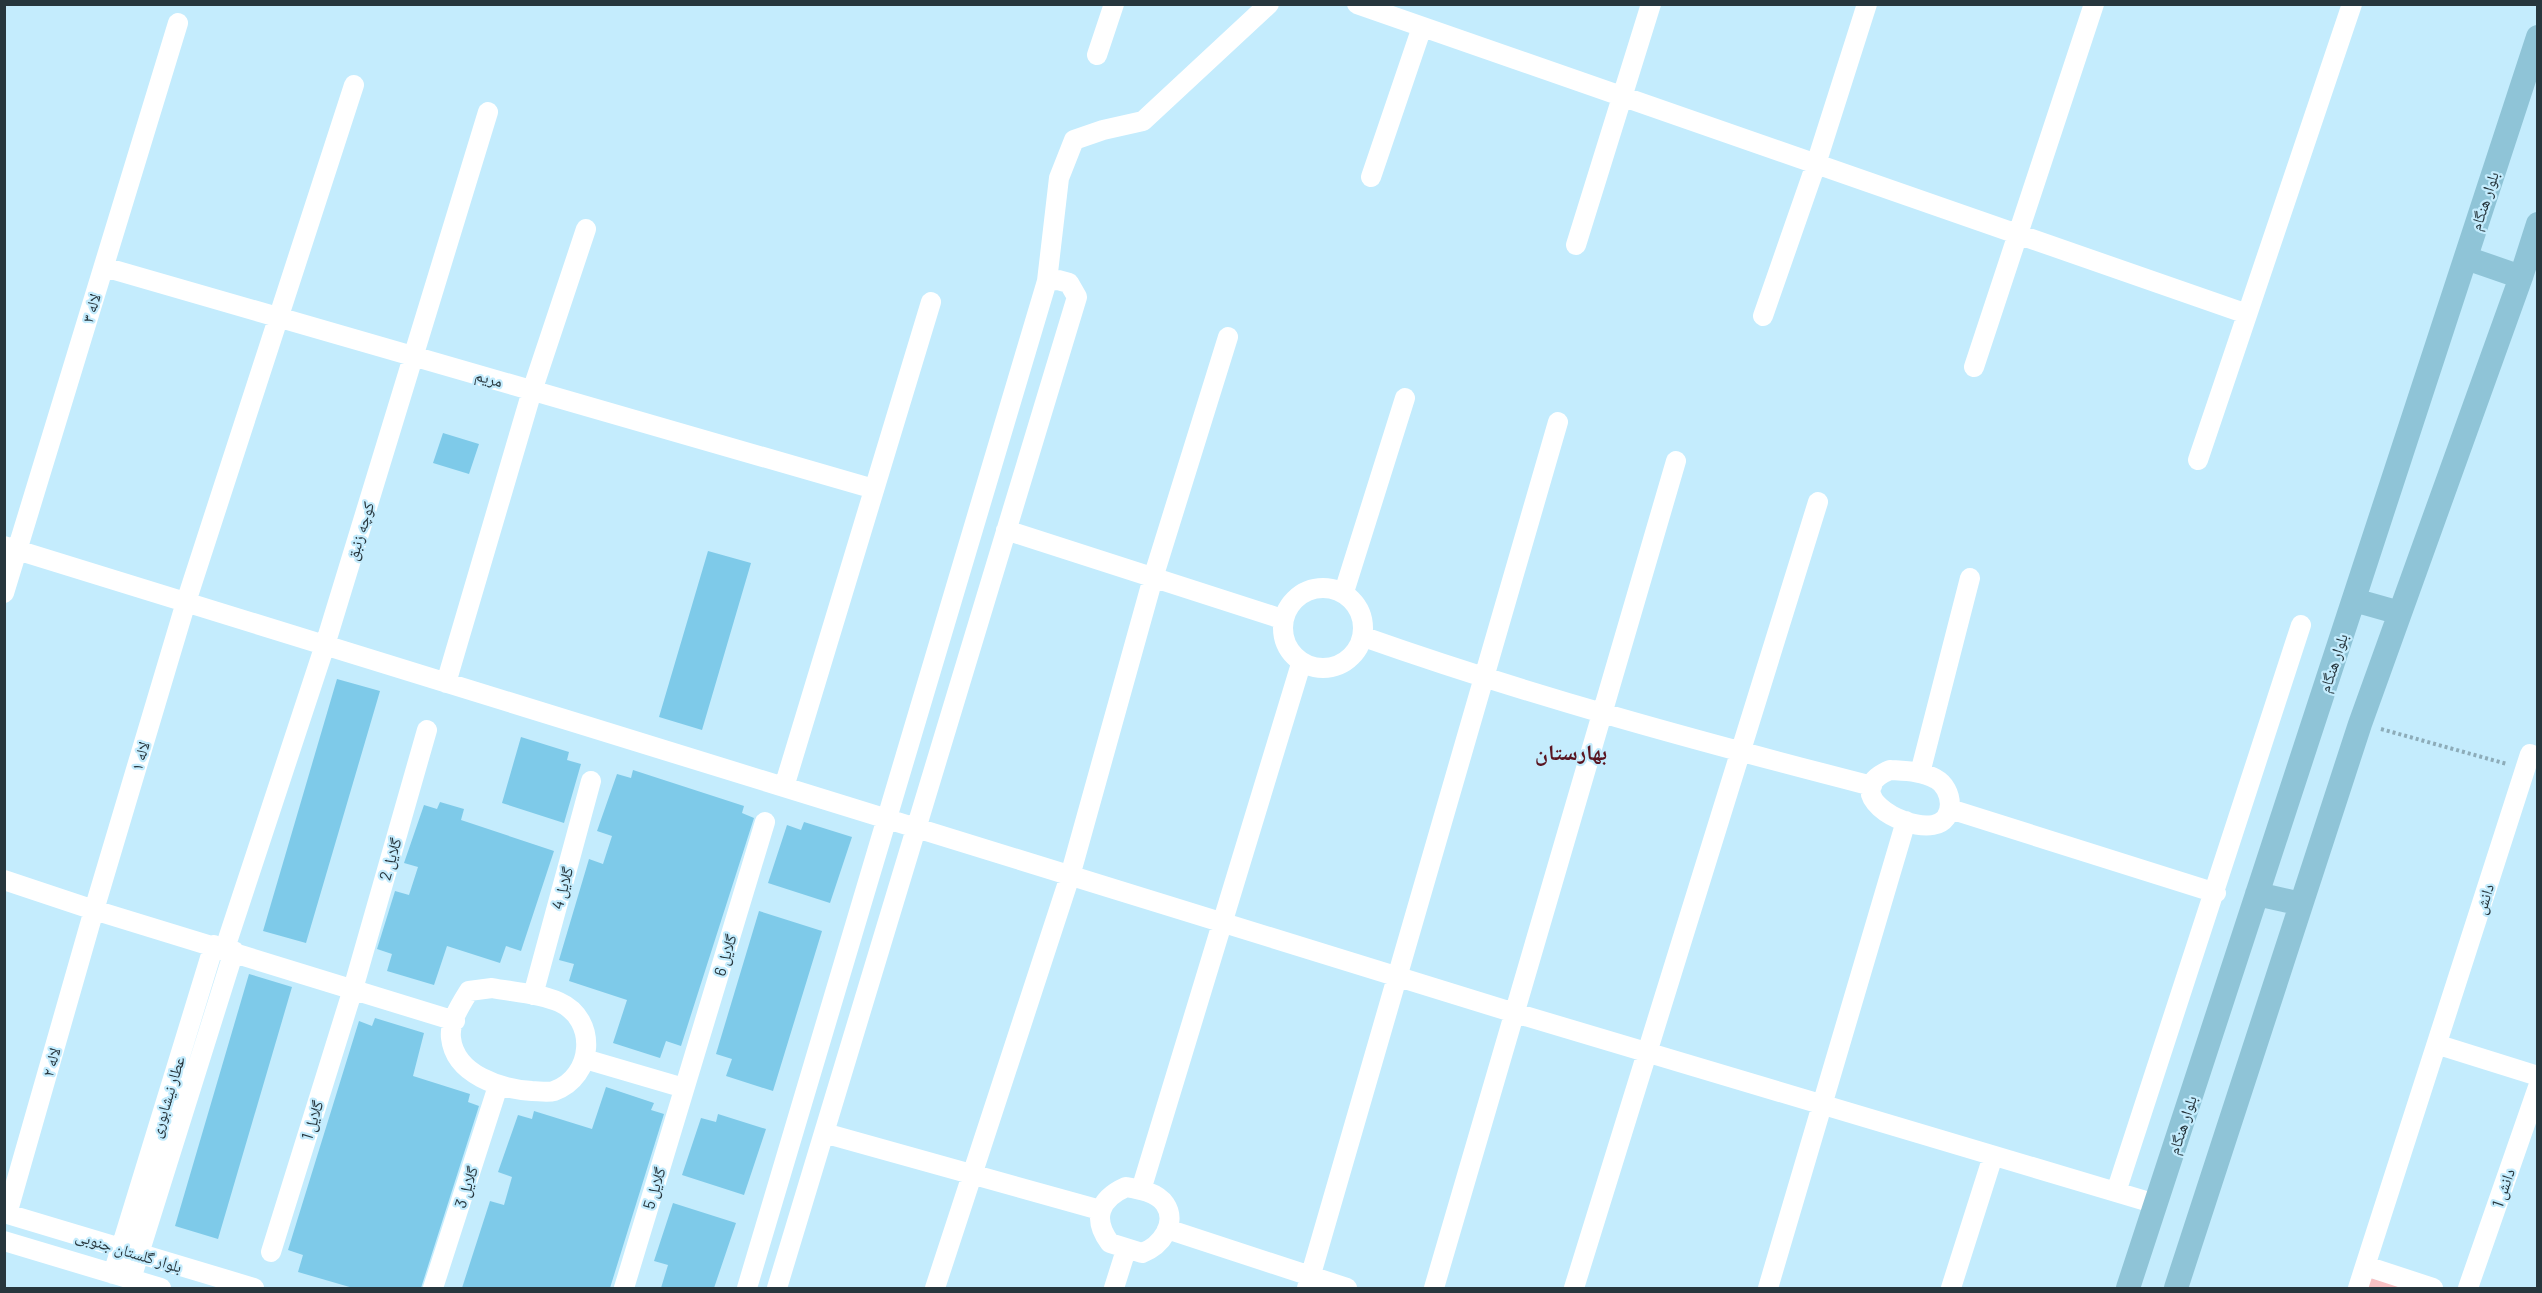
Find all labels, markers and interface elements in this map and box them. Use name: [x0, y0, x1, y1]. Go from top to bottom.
street label: بلوار هنگام: [2465, 169, 2504, 233]
street label: لاله ۳: [77, 291, 104, 325]
street label: مریم: [473, 365, 505, 392]
street label: کوچه زنبق: [342, 499, 379, 563]
street label: بلوار هنگام: [2314, 631, 2353, 695]
district label: بهارستان: [1535, 738, 1607, 766]
street label: لاله ۱: [126, 739, 153, 773]
street label: گلایل 2: [374, 835, 407, 883]
street label: گلایل 4: [547, 864, 578, 912]
street label: دانش: [2470, 881, 2499, 917]
street label: گلایل 6: [709, 931, 742, 979]
street label: لاله ۲: [37, 1045, 64, 1079]
street label: عطار نیشابوری: [145, 1054, 190, 1141]
street label: بلوار هنگام: [2163, 1093, 2202, 1157]
street label: گلایل 1: [297, 1098, 328, 1142]
street label: گلایل 3: [450, 1163, 483, 1211]
street label: گلایل 5: [638, 1164, 671, 1212]
street label: دانش 1: [2487, 1166, 2520, 1210]
street label: بلوار گلستان جنوبی: [73, 1225, 185, 1278]

